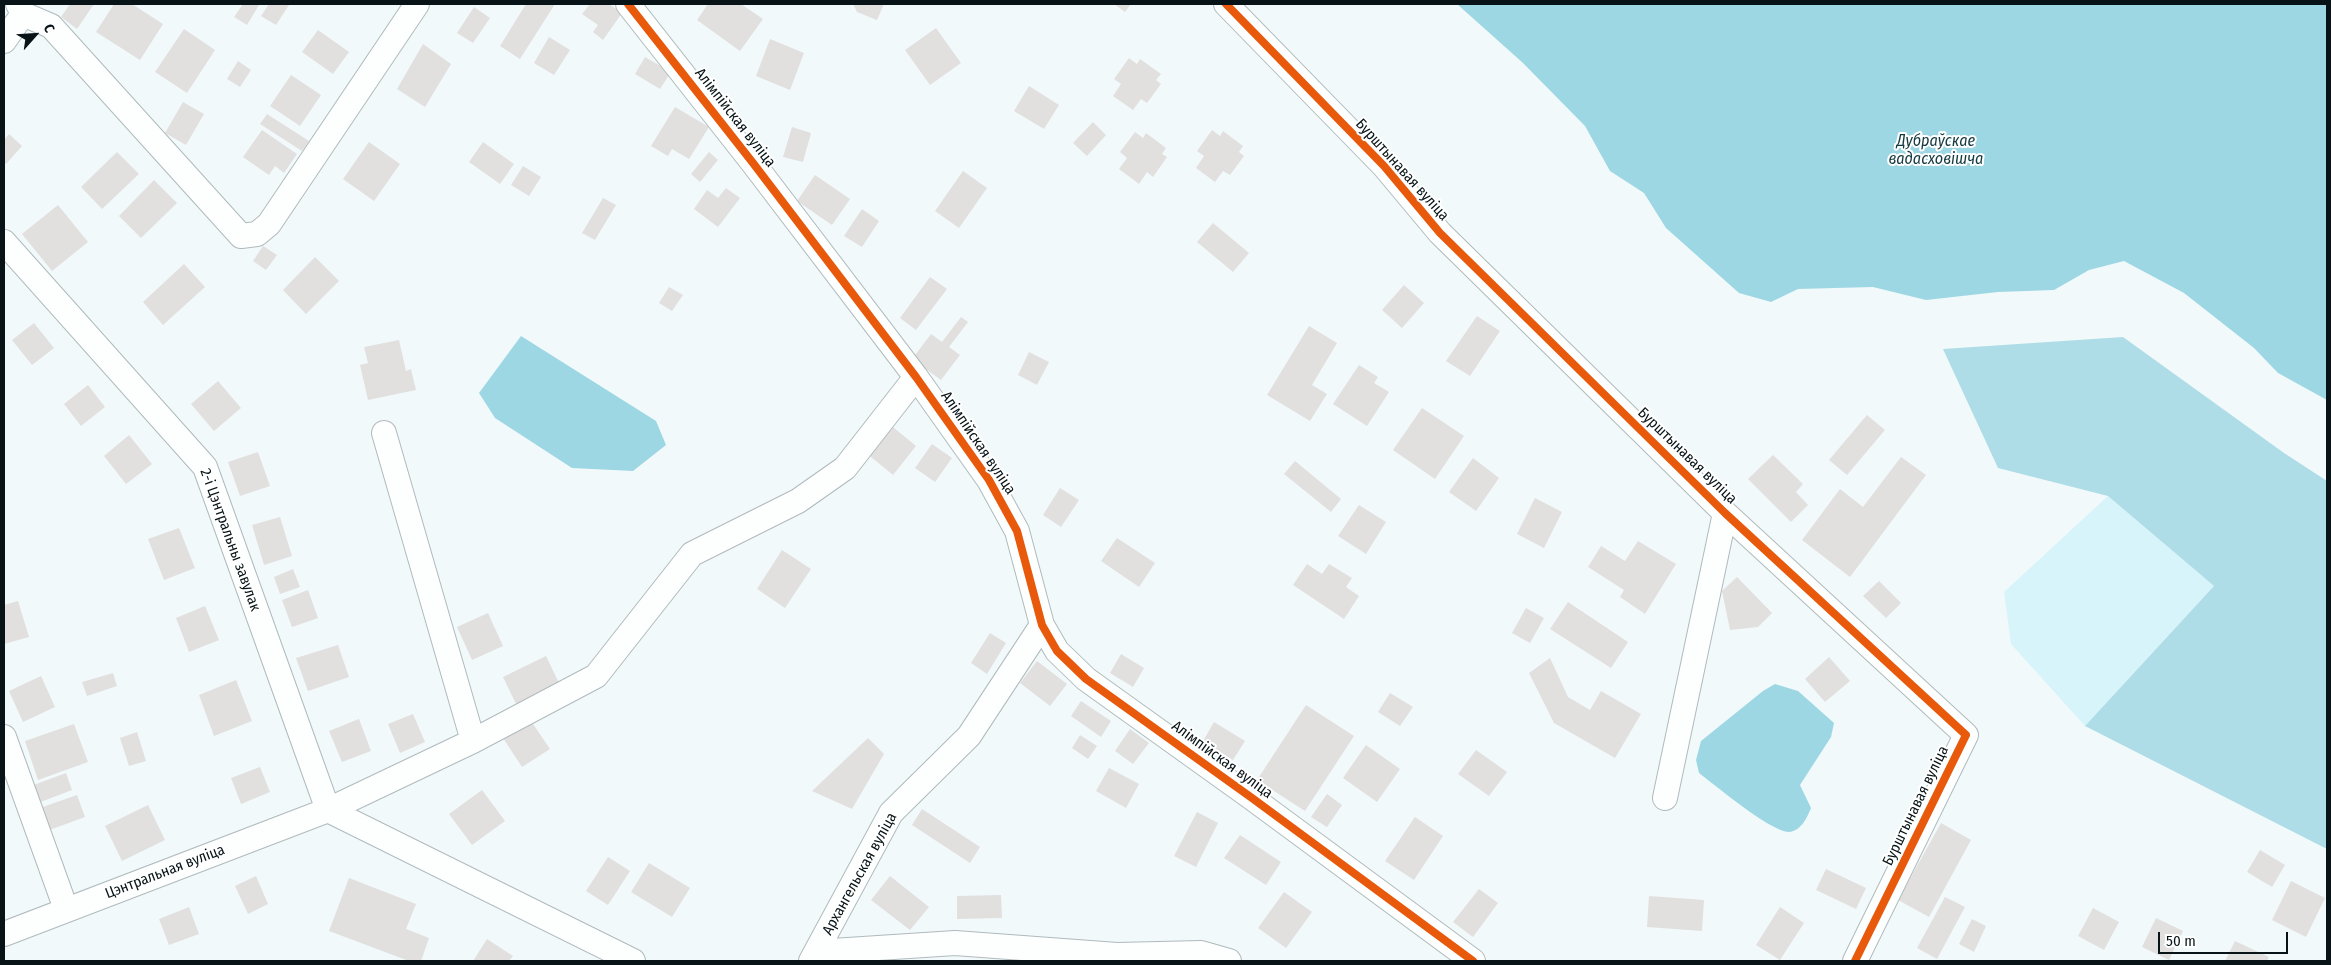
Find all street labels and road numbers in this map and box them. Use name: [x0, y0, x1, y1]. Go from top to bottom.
street label: Алімпійская вуліца: [691, 65, 779, 171]
street label: Бурштынавая вуліца: [1351, 115, 1453, 225]
street label: Алімпійская вуліца: [937, 388, 1019, 498]
street label: Бурштынавая вуліца: [1634, 404, 1740, 508]
street label: 2-і Цэнтральны завулак: [196, 466, 264, 614]
street label: Алімпійская вуліца: [1168, 717, 1276, 803]
street label: Бурштынавая вуліца: [1879, 743, 1953, 869]
street label: Архангельская вуліца: [819, 810, 901, 938]
street label: Цэнтральная вуліца: [103, 841, 227, 903]

